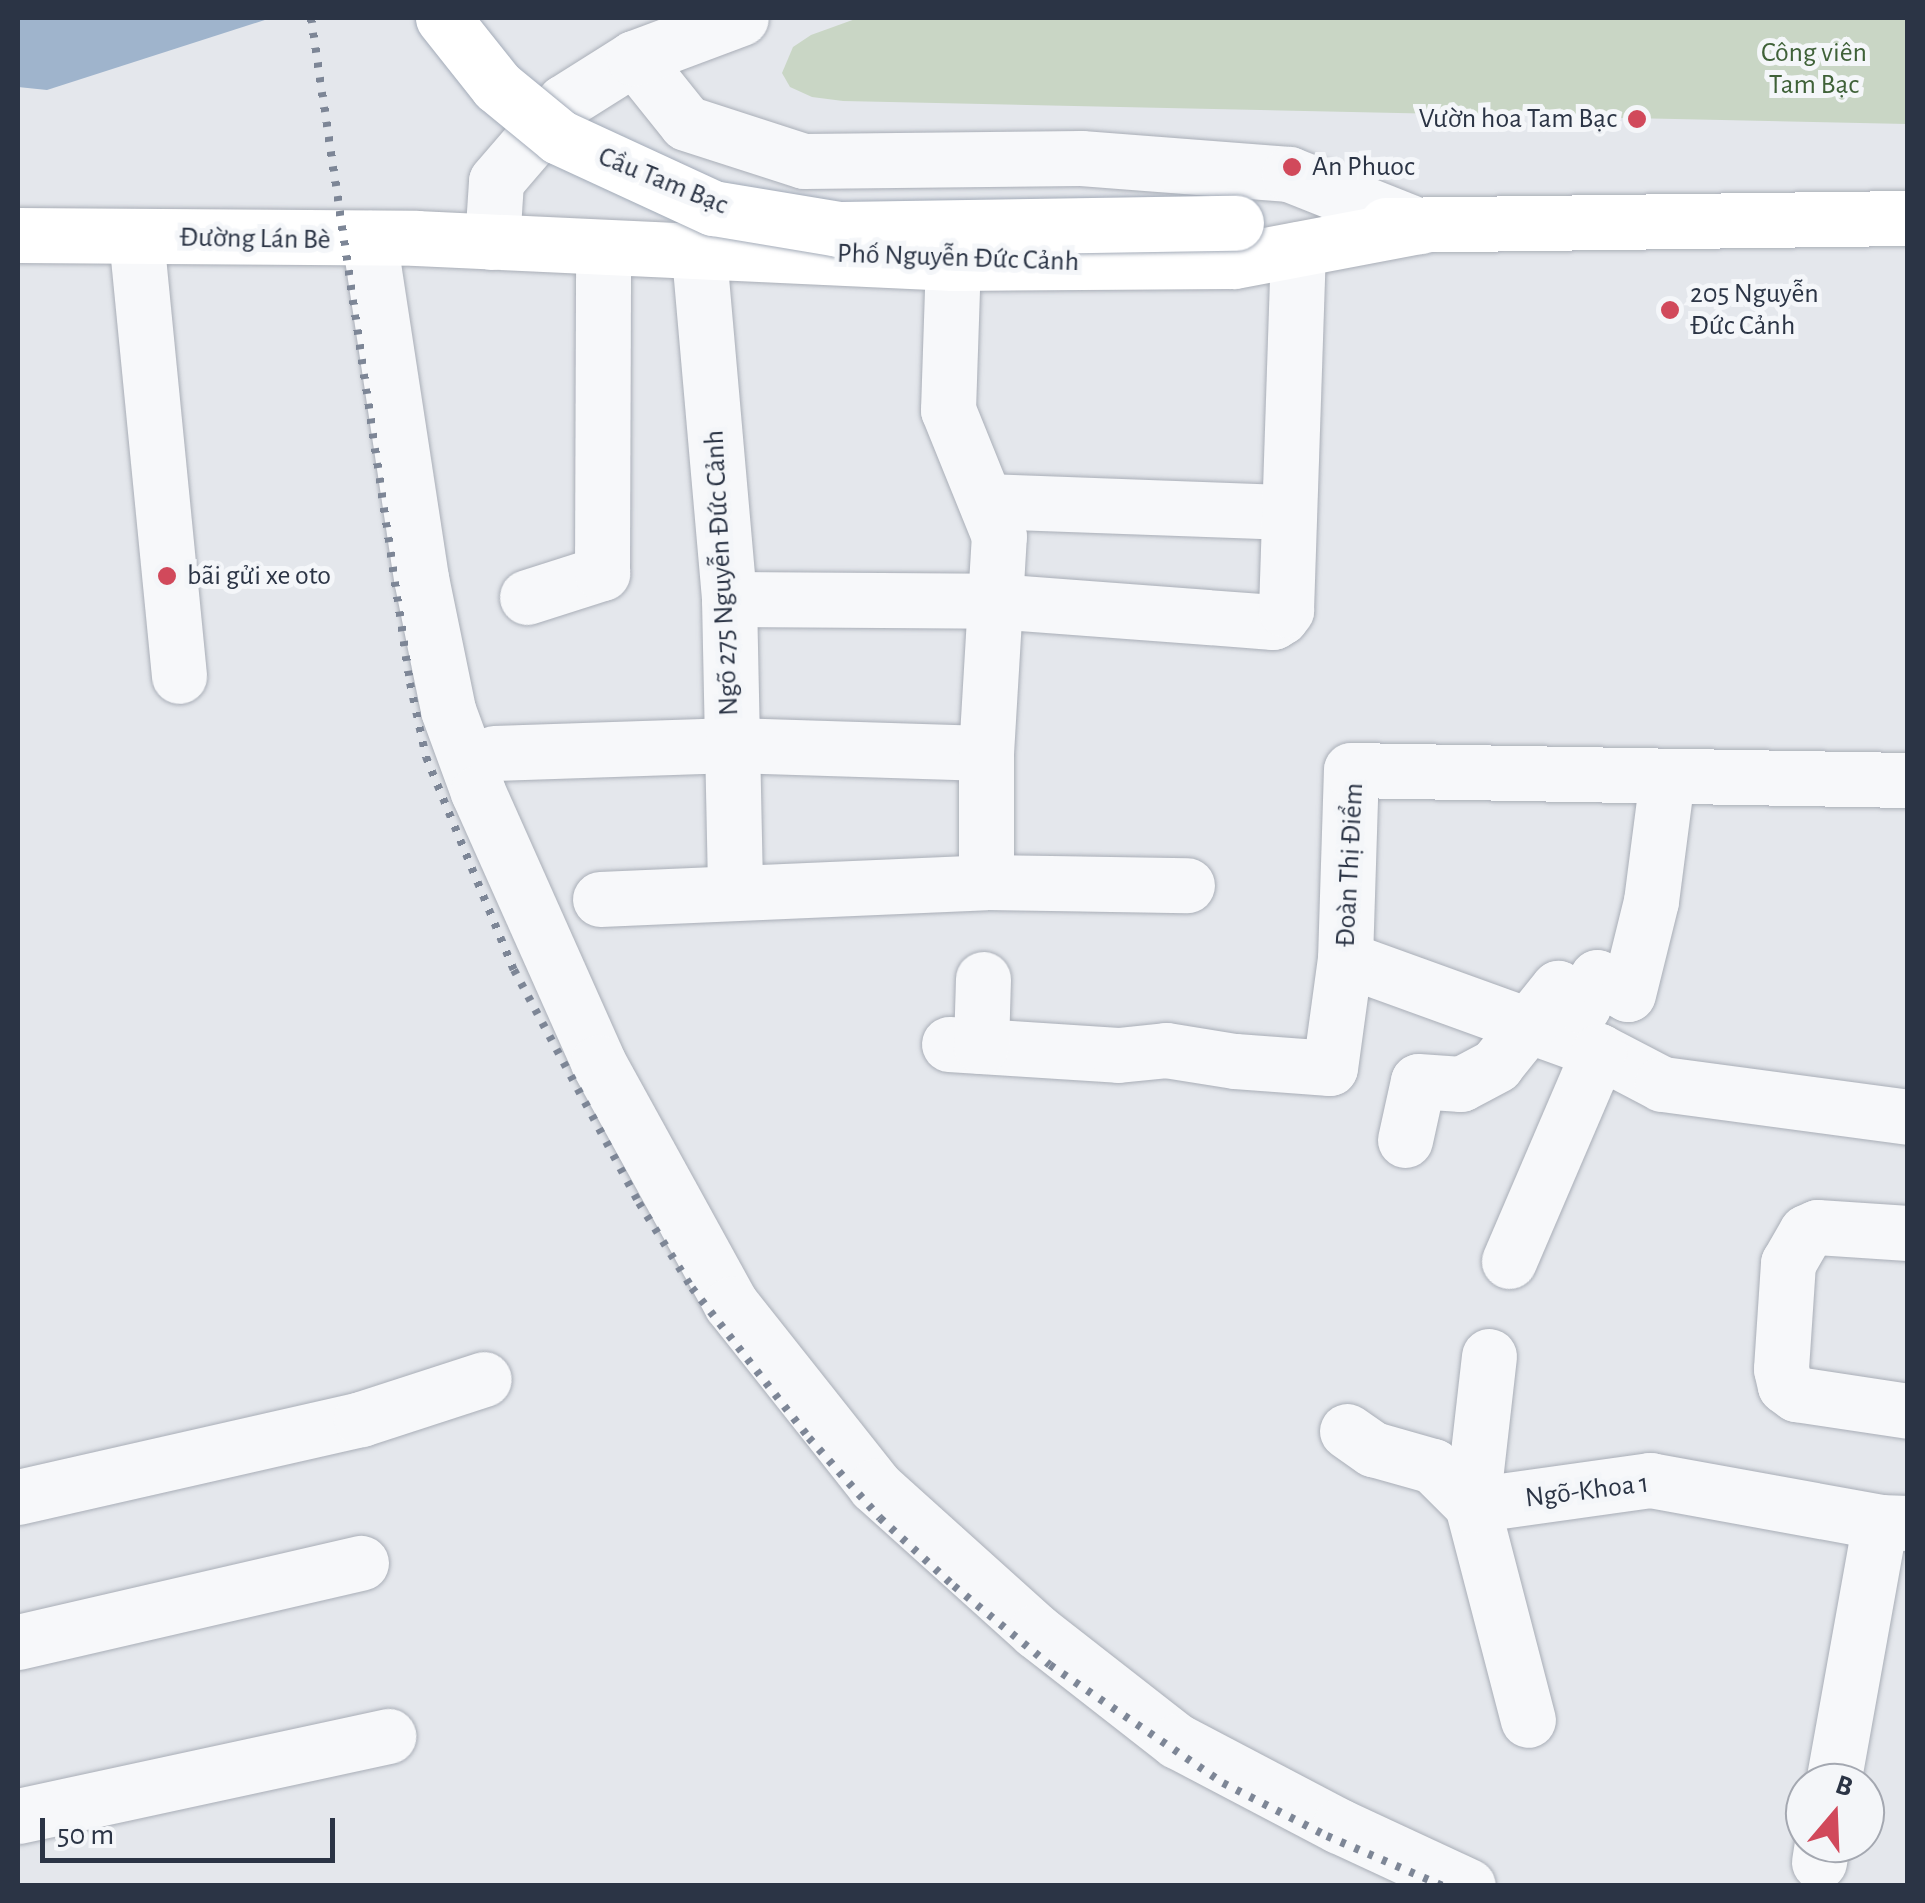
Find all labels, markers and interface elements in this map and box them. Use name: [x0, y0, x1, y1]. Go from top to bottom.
park label: Công viên Tam Bạc: [1761, 36, 1867, 102]
place label: Vườn hoa Tam Bạc: [1419, 102, 1617, 136]
marker: Vườn hoa Tam Bạc: [1626, 108, 1648, 130]
street label: Cầu Tam Bạc: [593, 140, 733, 222]
place label: An Phuoc: [1312, 150, 1415, 184]
marker: An Phuoc: [1281, 156, 1303, 178]
street label: Đường Lán Bè: [179, 221, 331, 257]
street label: Phố Nguyễn Đức Cảnh: [836, 237, 1080, 279]
place label: 205 Nguyễn Đức Cảnh: [1690, 277, 1819, 343]
marker: 205 Nguyễn Đức Cảnh: [1659, 299, 1681, 321]
street label: Ngõ 275 Nguyễn Đức Cảnh: [698, 429, 746, 717]
place label: bãi gửi xe oto: [187, 559, 331, 593]
marker: bãi gửi xe oto: [156, 565, 178, 587]
street label: Đoàn Thị Điểm: [1329, 782, 1371, 948]
street label: Ngõ-Khoa 1: [1523, 1467, 1651, 1515]
north arrow: [1785, 1763, 1885, 1863]
text: B: [1832, 1771, 1856, 1802]
scale bar: [45, 1798, 340, 1860]
text: 50 m: [57, 1820, 114, 1850]

